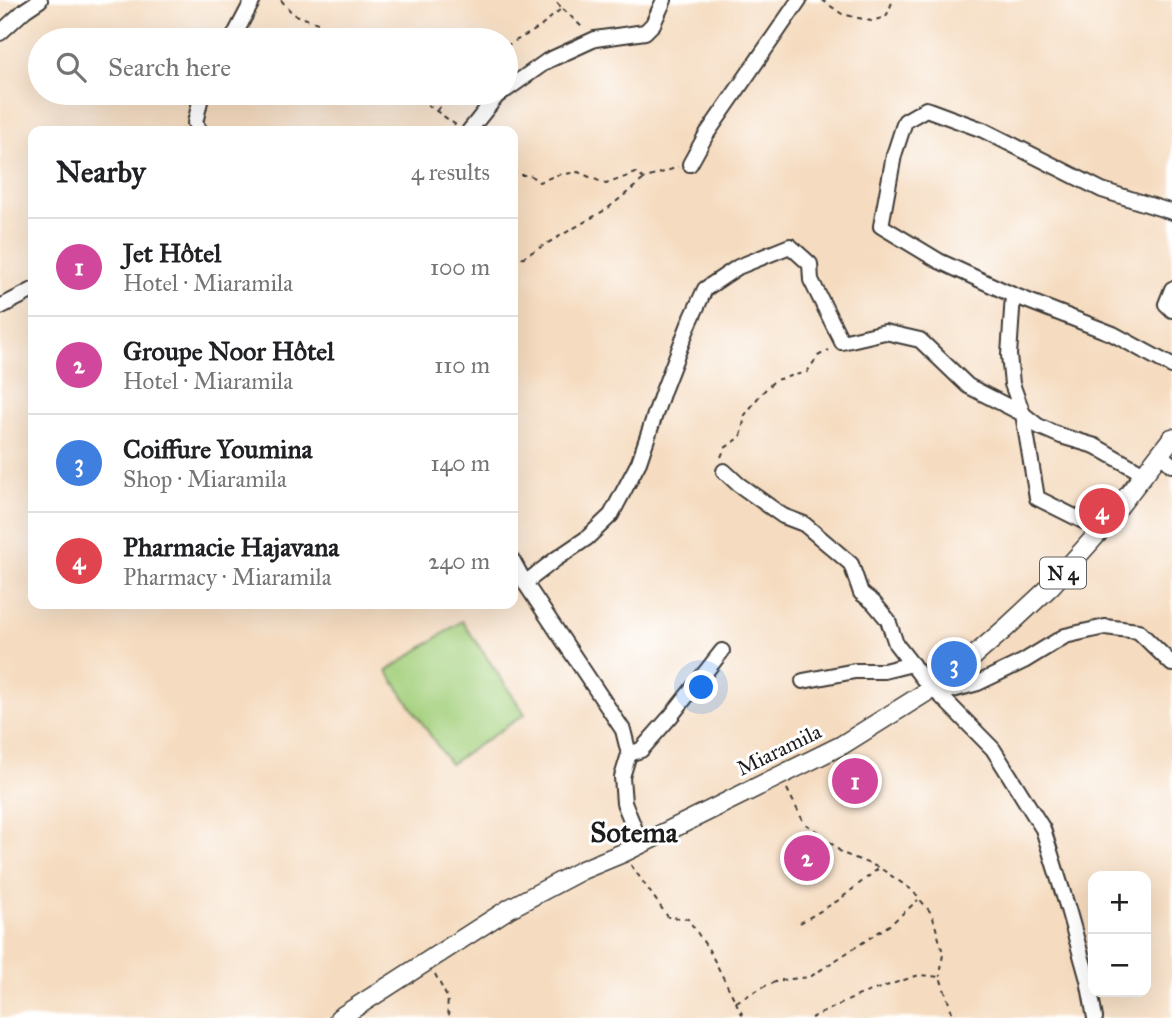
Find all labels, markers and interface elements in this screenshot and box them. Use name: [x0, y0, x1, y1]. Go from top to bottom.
search box: [28, 28, 518, 105]
icon: search: [52, 48, 90, 86]
text: Search here: [108, 51, 231, 83]
text: Nearby: [56, 154, 146, 190]
text: 4 results: [411, 158, 490, 186]
text: Jet Hôtel: [123, 237, 221, 269]
text: 1: [74, 253, 84, 281]
text: 100 m: [430, 253, 490, 281]
text: Hotel · Miaramila: [123, 269, 293, 297]
text: Groupe Noor Hôtel: [123, 335, 334, 367]
text: 2: [73, 351, 85, 379]
text: 110 m: [434, 351, 490, 379]
text: Hotel · Miaramila: [123, 367, 293, 395]
text: Coiffure Youmina: [123, 433, 312, 465]
text: 3: [74, 449, 84, 477]
text: 140 m: [430, 449, 490, 477]
text: Shop · Miaramila: [123, 465, 287, 493]
pin: 4: [1079, 485, 1125, 537]
text: Pharmacie Hajavana: [123, 531, 339, 563]
text: 4: [73, 547, 85, 575]
text: 240 m: [428, 547, 490, 575]
road number: N 4: [1040, 558, 1086, 588]
text: Pharmacy · Miaramila: [123, 563, 331, 591]
pin: 3: [931, 638, 977, 690]
your location: [684, 670, 718, 704]
street label: Miaramila: [732, 718, 826, 782]
pin: 1: [832, 755, 878, 807]
district label: Sotema: [590, 815, 679, 850]
pin: 2: [784, 832, 830, 884]
map controls: [1088, 871, 1151, 997]
button: +: [1088, 871, 1151, 934]
button: −: [1088, 934, 1151, 997]

